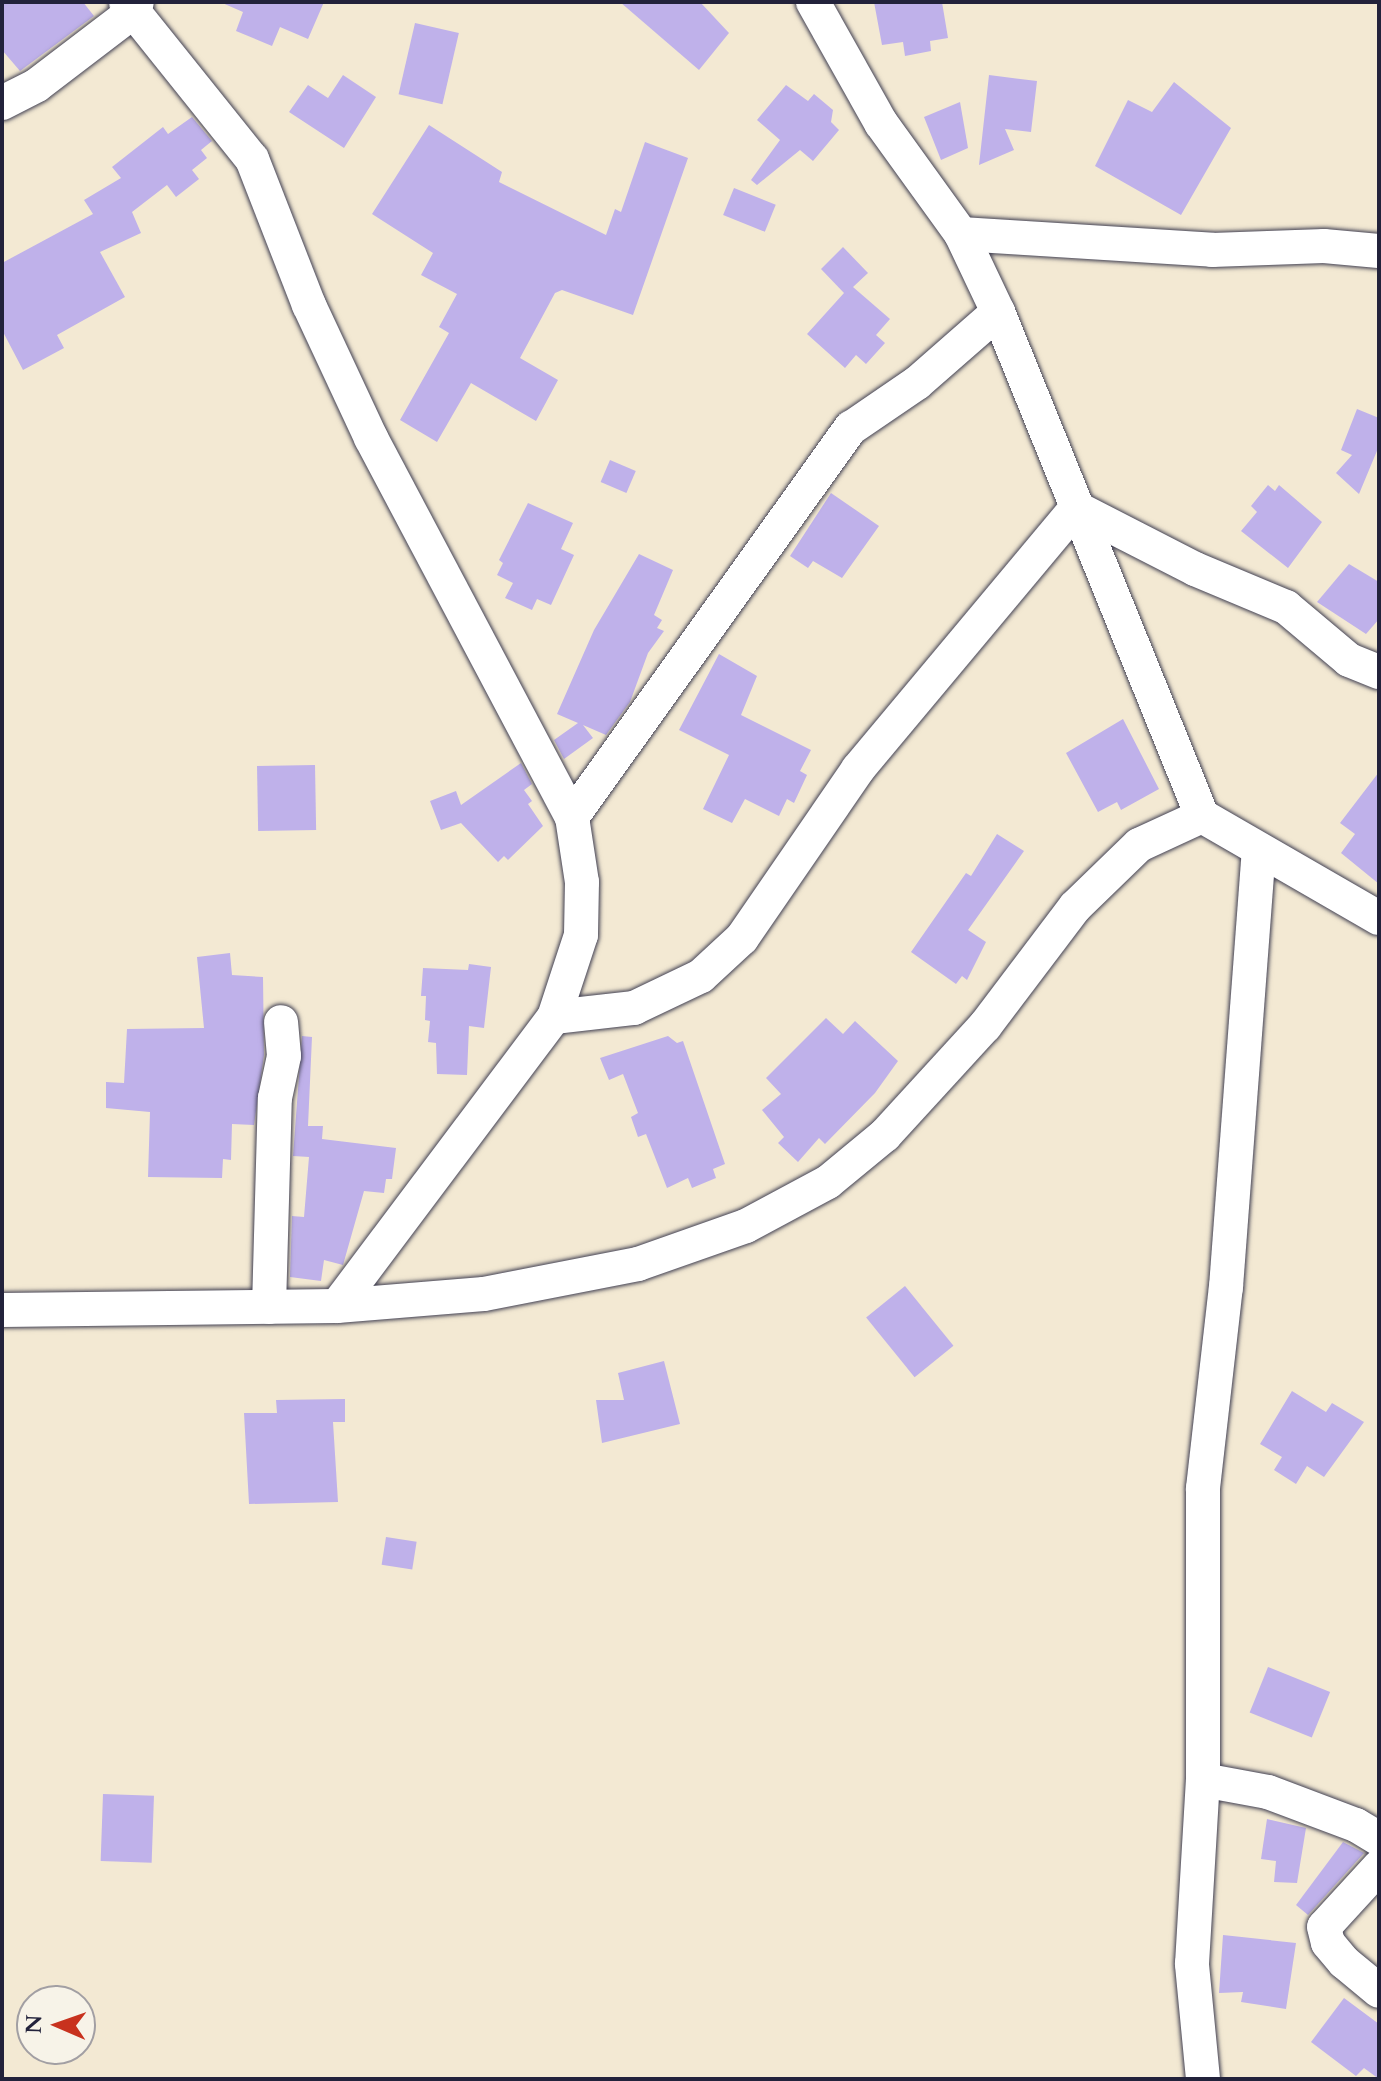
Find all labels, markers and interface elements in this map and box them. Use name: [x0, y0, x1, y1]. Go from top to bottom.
north arrow: [16, 1985, 96, 2065]
text: N: [19, 2014, 49, 2034]

